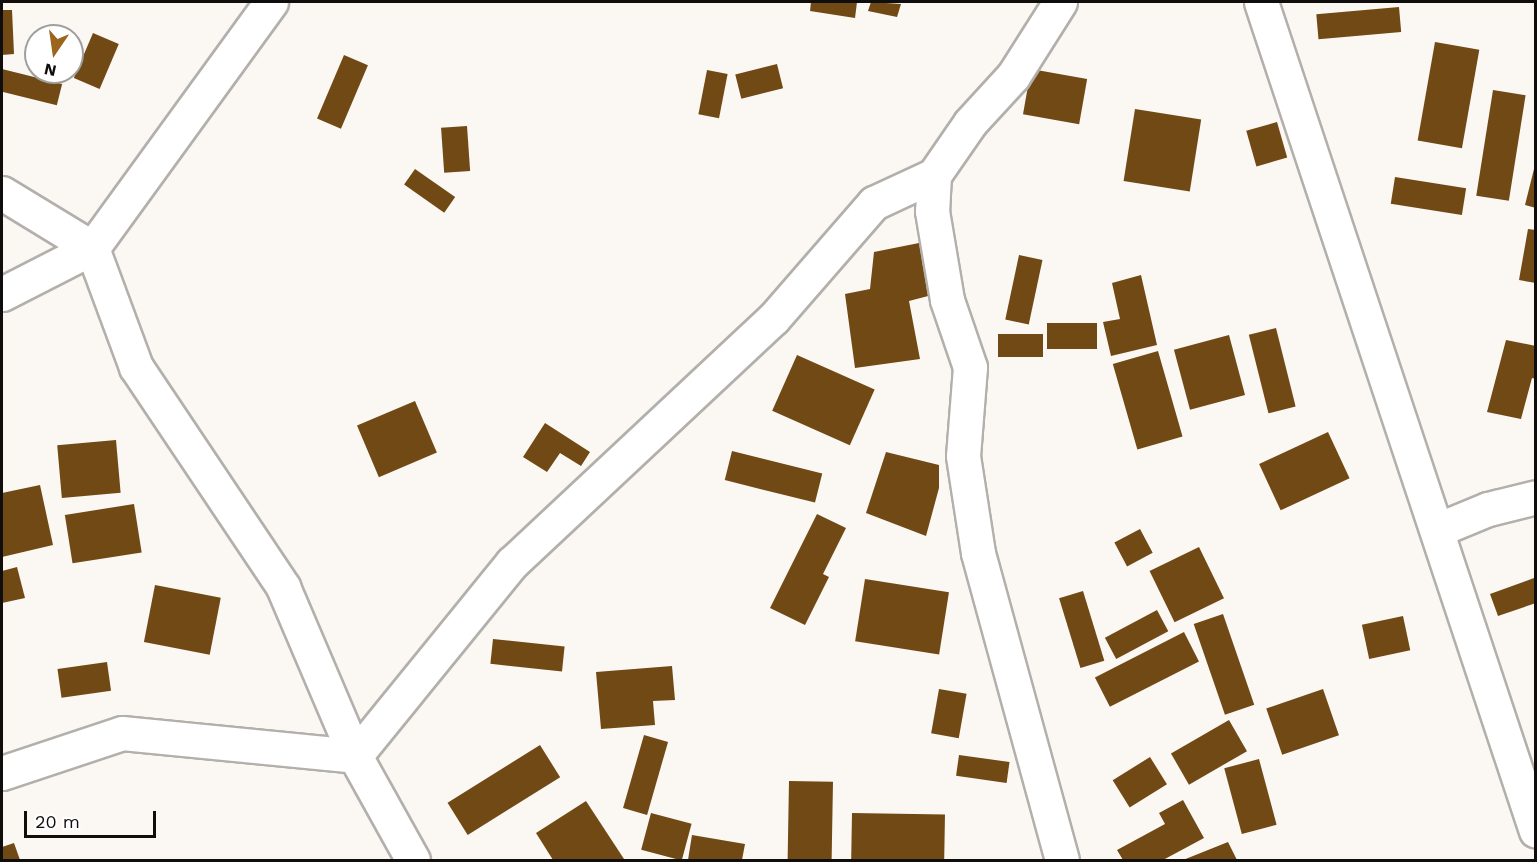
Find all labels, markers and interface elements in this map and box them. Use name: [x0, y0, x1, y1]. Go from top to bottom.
north arrow: [24, 24, 84, 84]
text: N: [42, 59, 58, 81]
scale bar: [27, 799, 159, 837]
text: 20 m: [35, 811, 80, 832]

